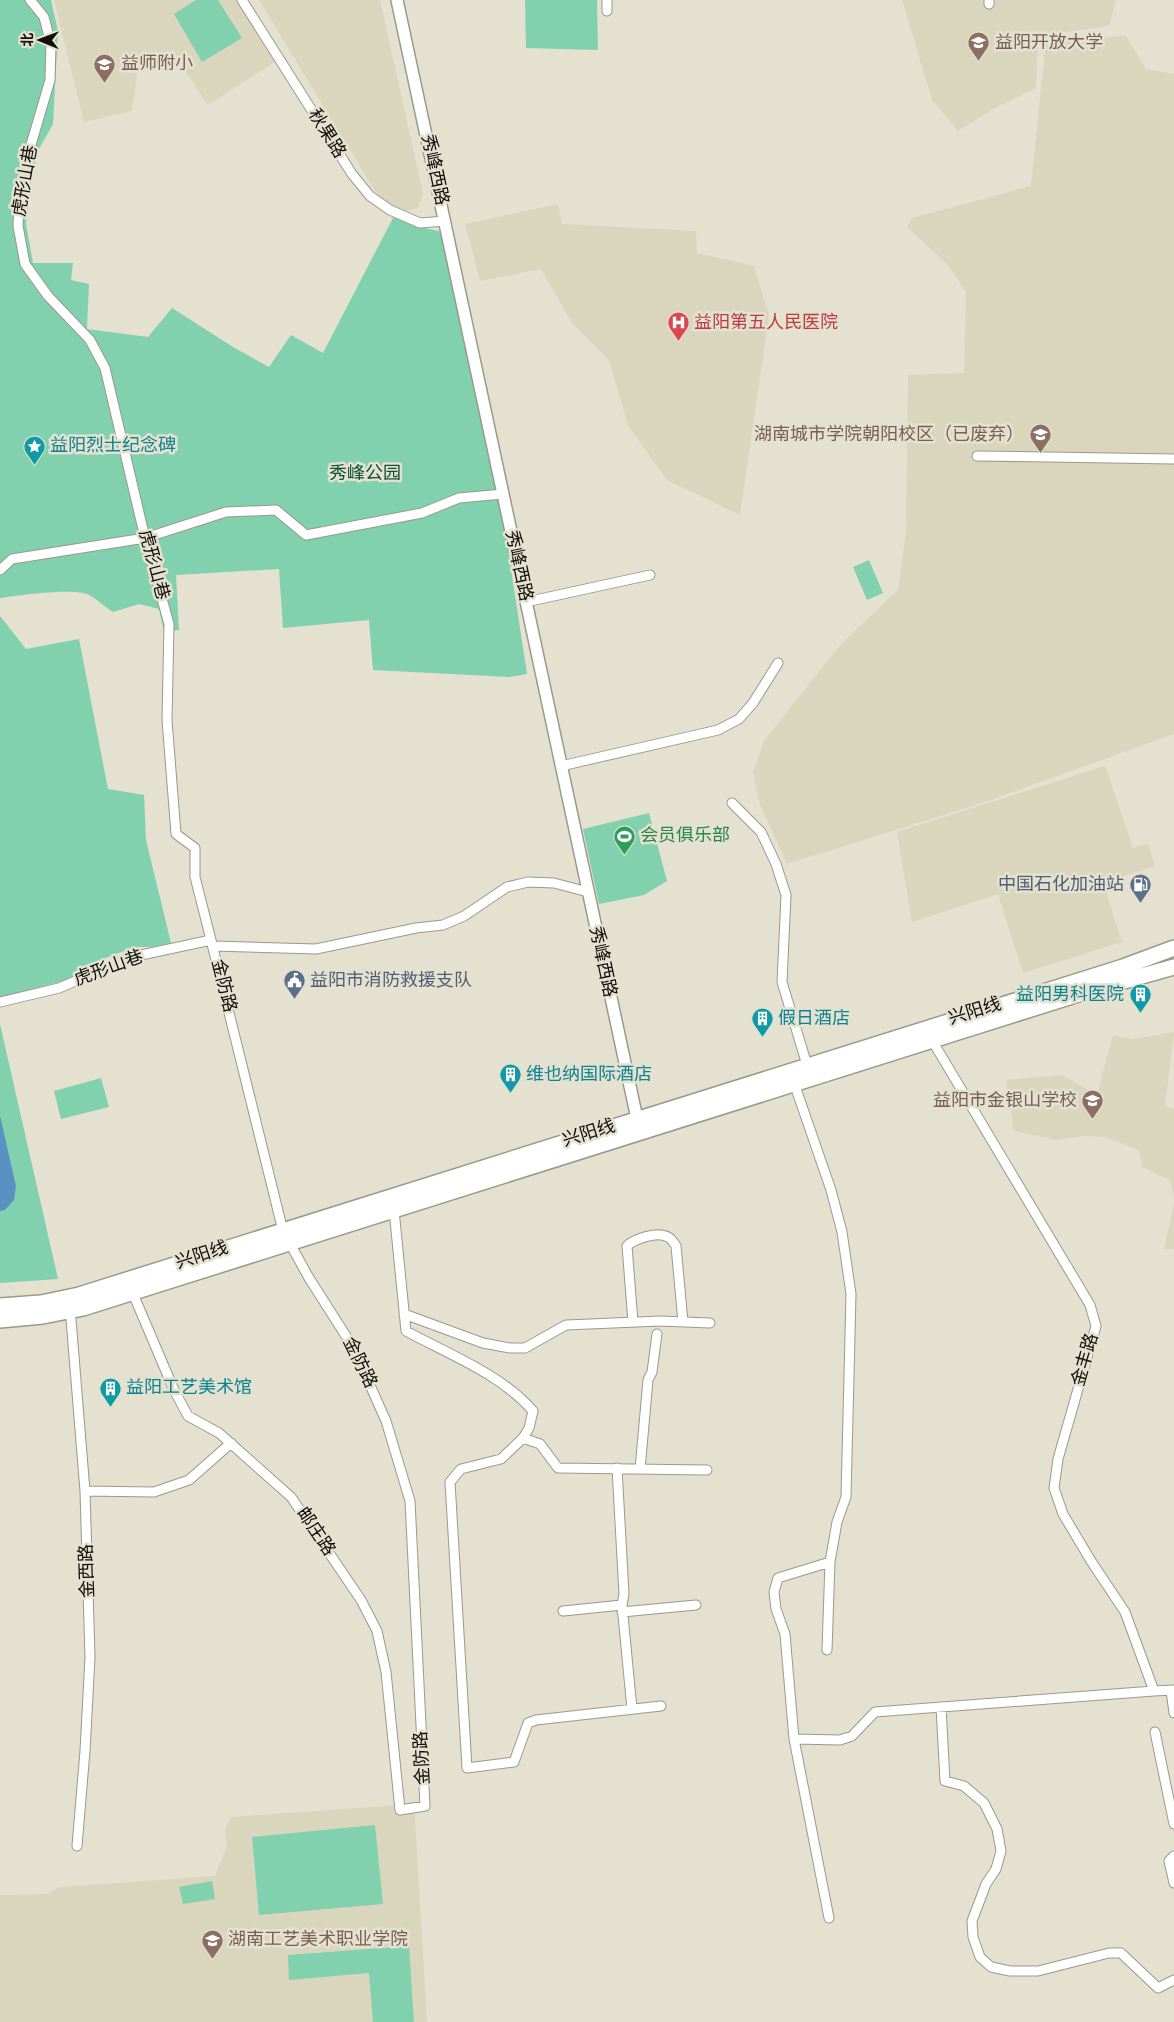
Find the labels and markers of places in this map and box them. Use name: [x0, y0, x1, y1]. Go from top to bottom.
school or university icon: 益阳开放大学: [967, 31, 991, 62]
place label: 益阳开放大学: [995, 32, 1103, 55]
school or university icon: 益师附小: [93, 52, 117, 83]
place label: 益师附小: [121, 53, 193, 76]
hospital icon: 益阳第五人民医院: [666, 311, 690, 342]
place label: 益阳第五人民医院: [694, 312, 838, 335]
school or university icon: 湖南城市学院朝阳校区（已废弃）: [1028, 423, 1052, 454]
place label: 湖南城市学院朝阳校区（已废弃）: [754, 424, 1024, 447]
place icon: 益阳烈士纪念碑: [22, 434, 46, 465]
place label: 益阳烈士纪念碑: [50, 435, 176, 458]
sports icon: 会员俱乐部: [612, 824, 636, 855]
place label: 会员俱乐部: [640, 825, 730, 848]
fuel station icon: 中国石化加油站: [1128, 873, 1152, 904]
place label: 中国石化加油站: [998, 874, 1124, 897]
public building icon: 益阳市消防救援支队: [282, 969, 306, 1000]
place label: 益阳市消防救援支队: [310, 970, 472, 993]
building icon: 益阳男科医院: [1128, 983, 1152, 1014]
place label: 益阳男科医院: [1016, 984, 1124, 1007]
building icon: 假日酒店: [750, 1007, 774, 1038]
place label: 假日酒店: [778, 1008, 850, 1031]
building icon: 维也纳国际酒店: [498, 1063, 522, 1094]
place label: 维也纳国际酒店: [526, 1064, 652, 1087]
school or university icon: 益阳市金银山学校: [1081, 1089, 1105, 1120]
place label: 益阳市金银山学校: [933, 1090, 1077, 1113]
building icon: 益阳工艺美术馆: [98, 1376, 122, 1407]
place label: 益阳工艺美术馆: [126, 1377, 252, 1400]
school or university icon: 湖南工艺美术职业学院: [200, 1928, 224, 1959]
place label: 湖南工艺美术职业学院: [228, 1929, 408, 1952]

